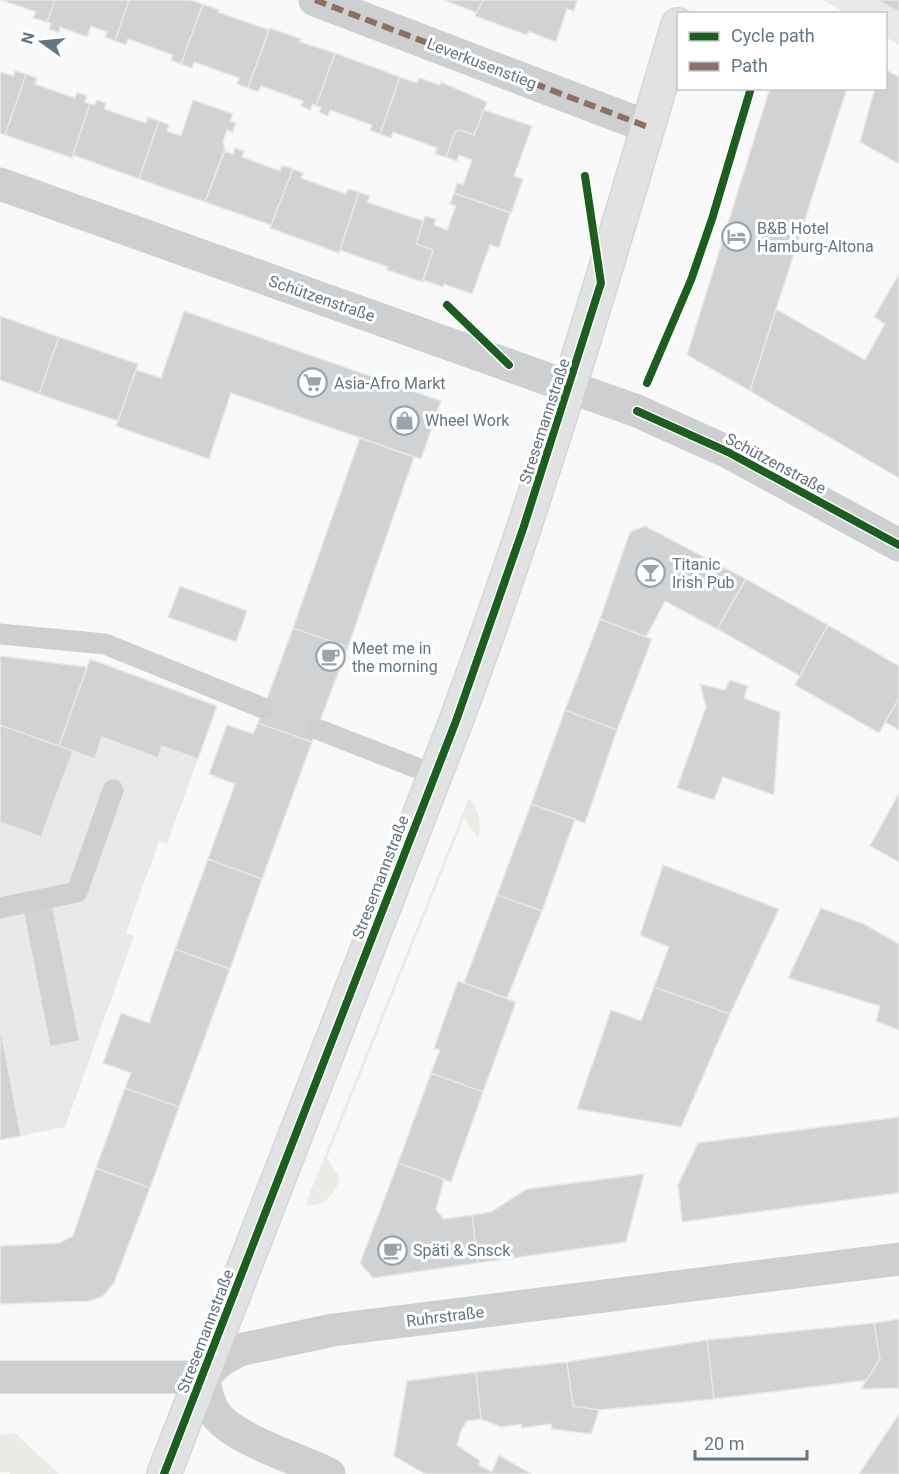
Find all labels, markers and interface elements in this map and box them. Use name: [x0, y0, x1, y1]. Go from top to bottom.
north arrow: [12, 12, 72, 72]
legend: [677, 12, 887, 90]
text: Cycle path: [731, 25, 815, 46]
text: N: [17, 30, 39, 46]
street label: Leverkusenstieg: [424, 34, 539, 93]
text: Path: [731, 55, 768, 76]
place label: B&B Hotel Hamburg-Altona: [757, 219, 874, 256]
hotel icon: B&B Hotel Hamburg-Altona: [720, 221, 752, 253]
street label: Schützenstraße: [266, 271, 377, 326]
street label: Stresemannstraße: [515, 356, 574, 486]
supermarket icon: Asia-Afro Markt: [297, 367, 329, 399]
place label: Asia-Afro Markt: [334, 374, 446, 393]
shop icon: Wheel Work: [388, 404, 420, 436]
place label: Wheel Work: [425, 411, 510, 430]
street label: Schützenstraße: [722, 429, 829, 498]
place label: Titanic Irish Pub: [672, 555, 735, 592]
bar icon: Titanic Irish Pub: [635, 557, 667, 589]
place label: Meet me in the morning: [352, 639, 438, 676]
cafe icon: Meet me in the morning: [315, 641, 347, 673]
street label: Stresemannstraße: [348, 813, 413, 942]
cafe icon: Späti & Snsck: [376, 1234, 408, 1266]
place label: Späti & Snsck: [413, 1241, 511, 1260]
street label: Stresemannstraße: [173, 1267, 238, 1396]
street label: Ruhrstraße: [405, 1302, 485, 1331]
scale bar: [695, 1423, 808, 1461]
text: 20 m: [704, 1433, 744, 1454]

